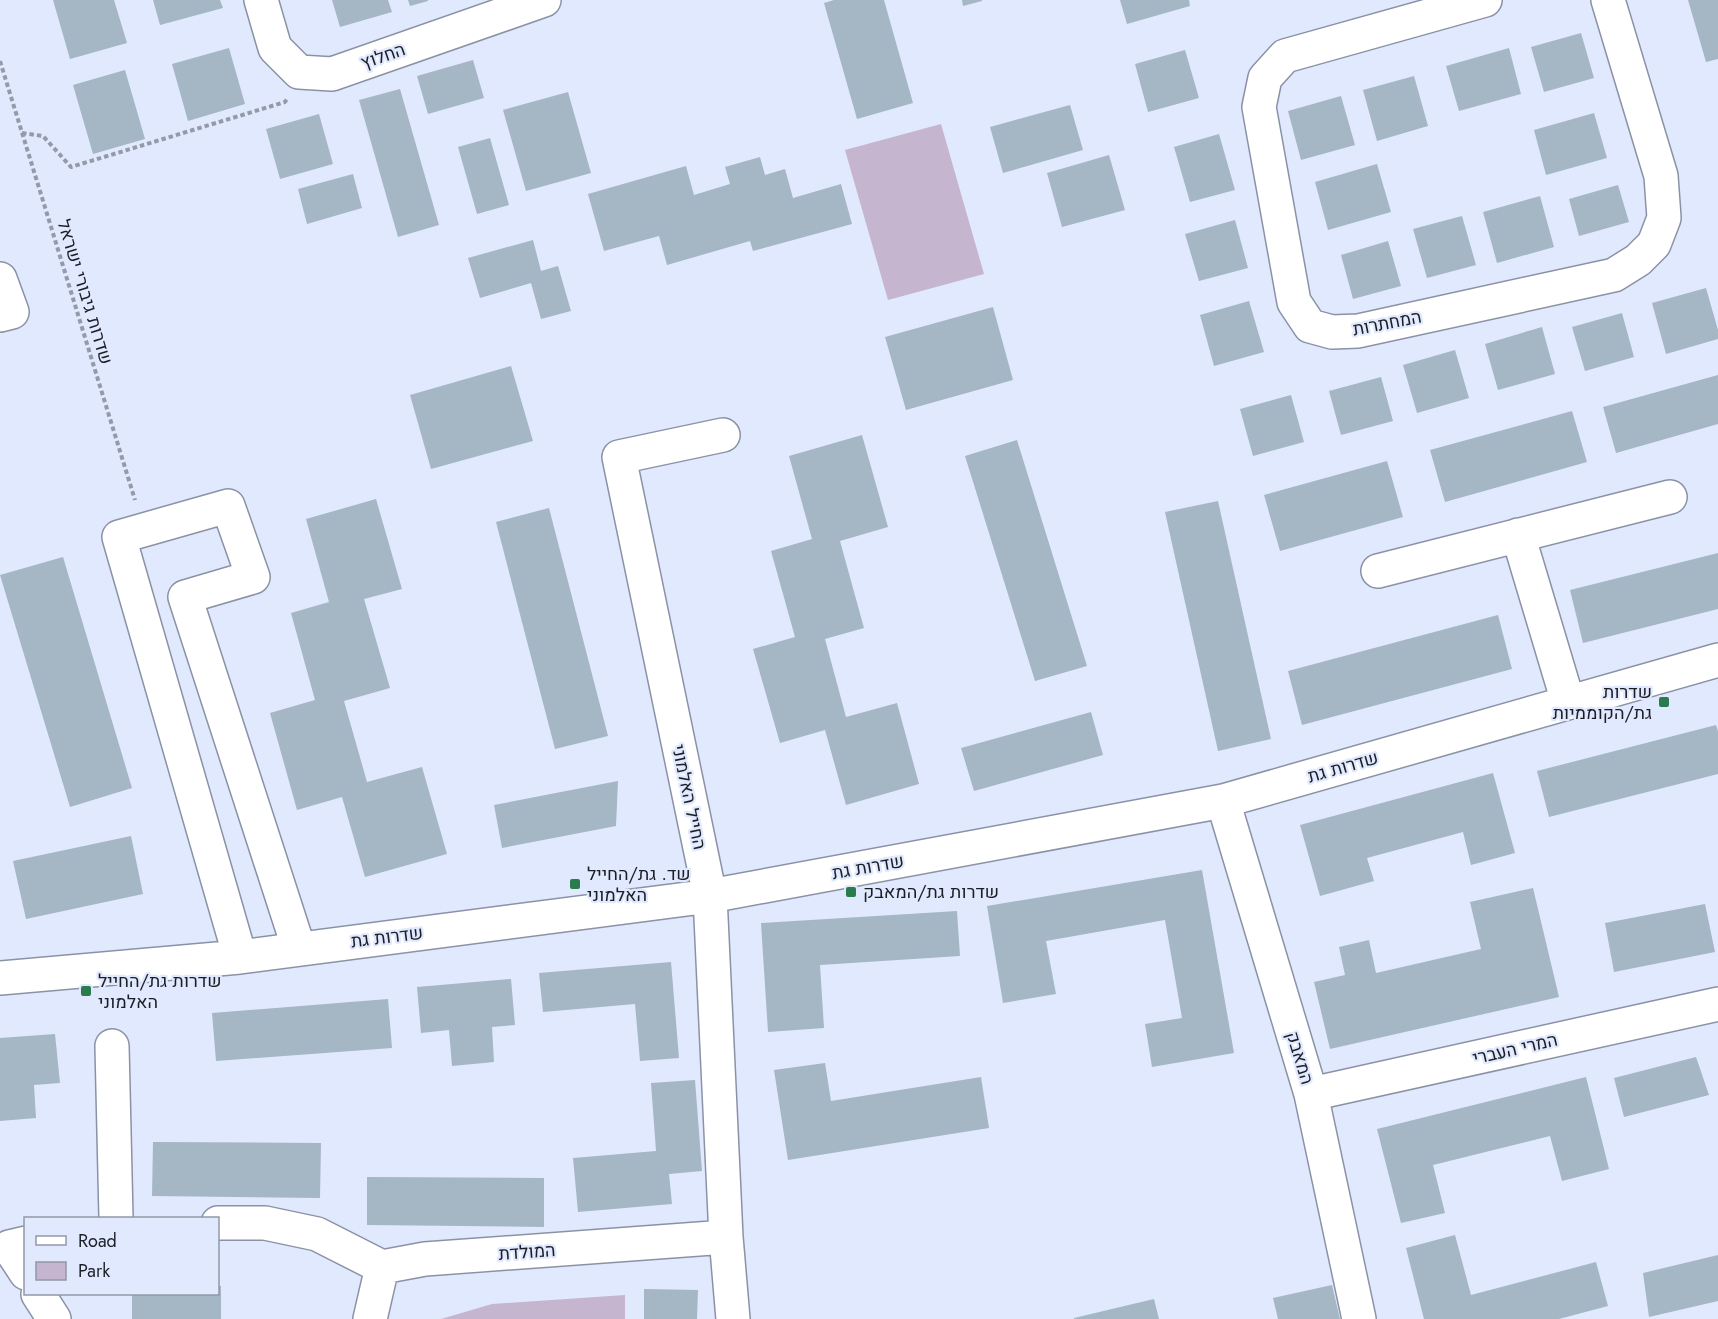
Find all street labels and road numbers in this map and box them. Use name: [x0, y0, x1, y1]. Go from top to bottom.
street label: החלוץ: [357, 36, 409, 76]
street label: שדרות גיבורי ישראל: [51, 216, 119, 368]
street label: המחתרות: [1350, 304, 1424, 342]
street label: החייל האלמוני: [665, 742, 713, 852]
street label: שדרות גת: [1304, 744, 1382, 790]
street label: שדרות גת: [830, 848, 906, 886]
street label: שדרות גת: [349, 920, 425, 954]
street label: המרי העברי: [1470, 1027, 1560, 1071]
street label: המאבק: [1280, 1028, 1320, 1088]
street label: המולדת: [498, 1237, 556, 1267]

